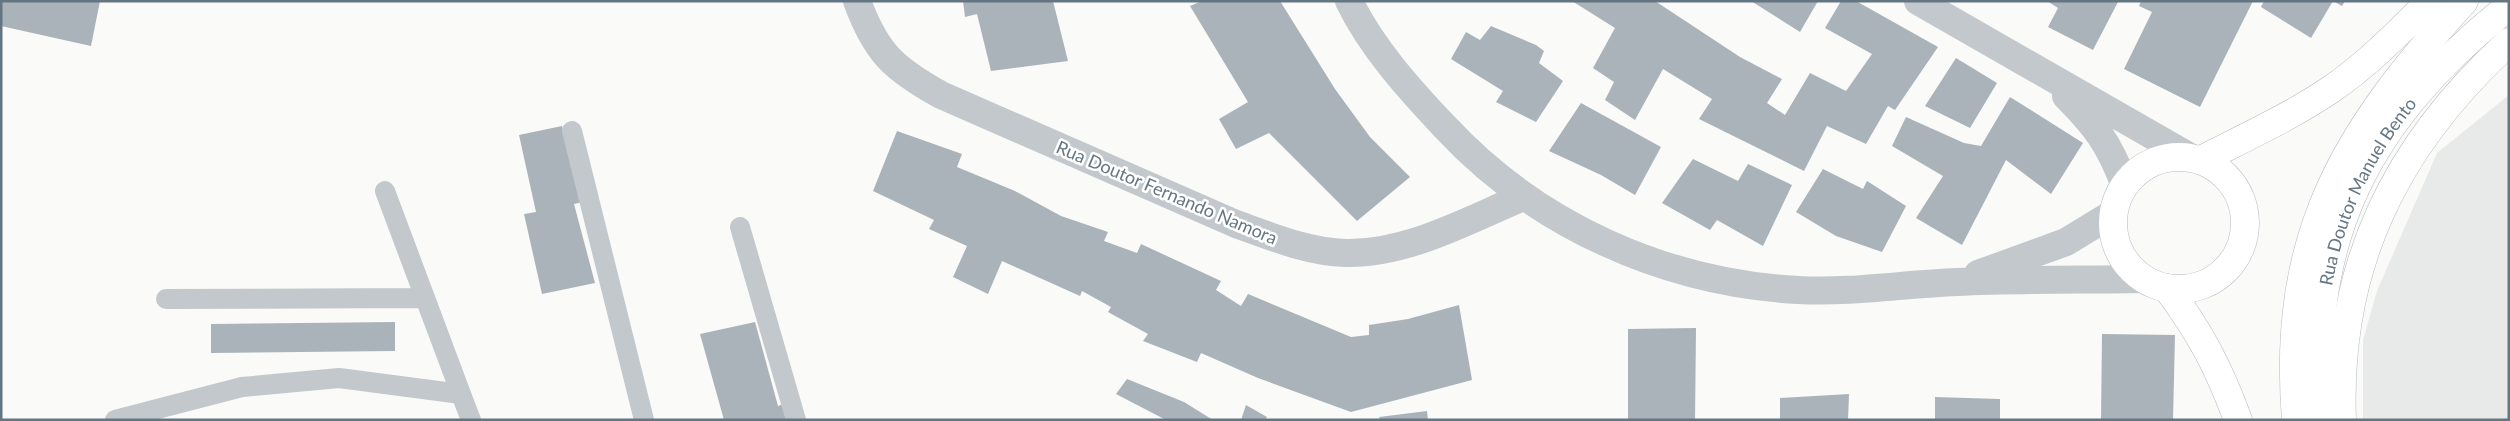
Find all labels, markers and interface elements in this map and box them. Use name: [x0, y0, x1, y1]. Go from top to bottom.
street label: Rua Doutor Manuel Bento: [2314, 93, 2421, 287]
street label: Rua Doutor Fernando Namora: [1053, 135, 1281, 249]

